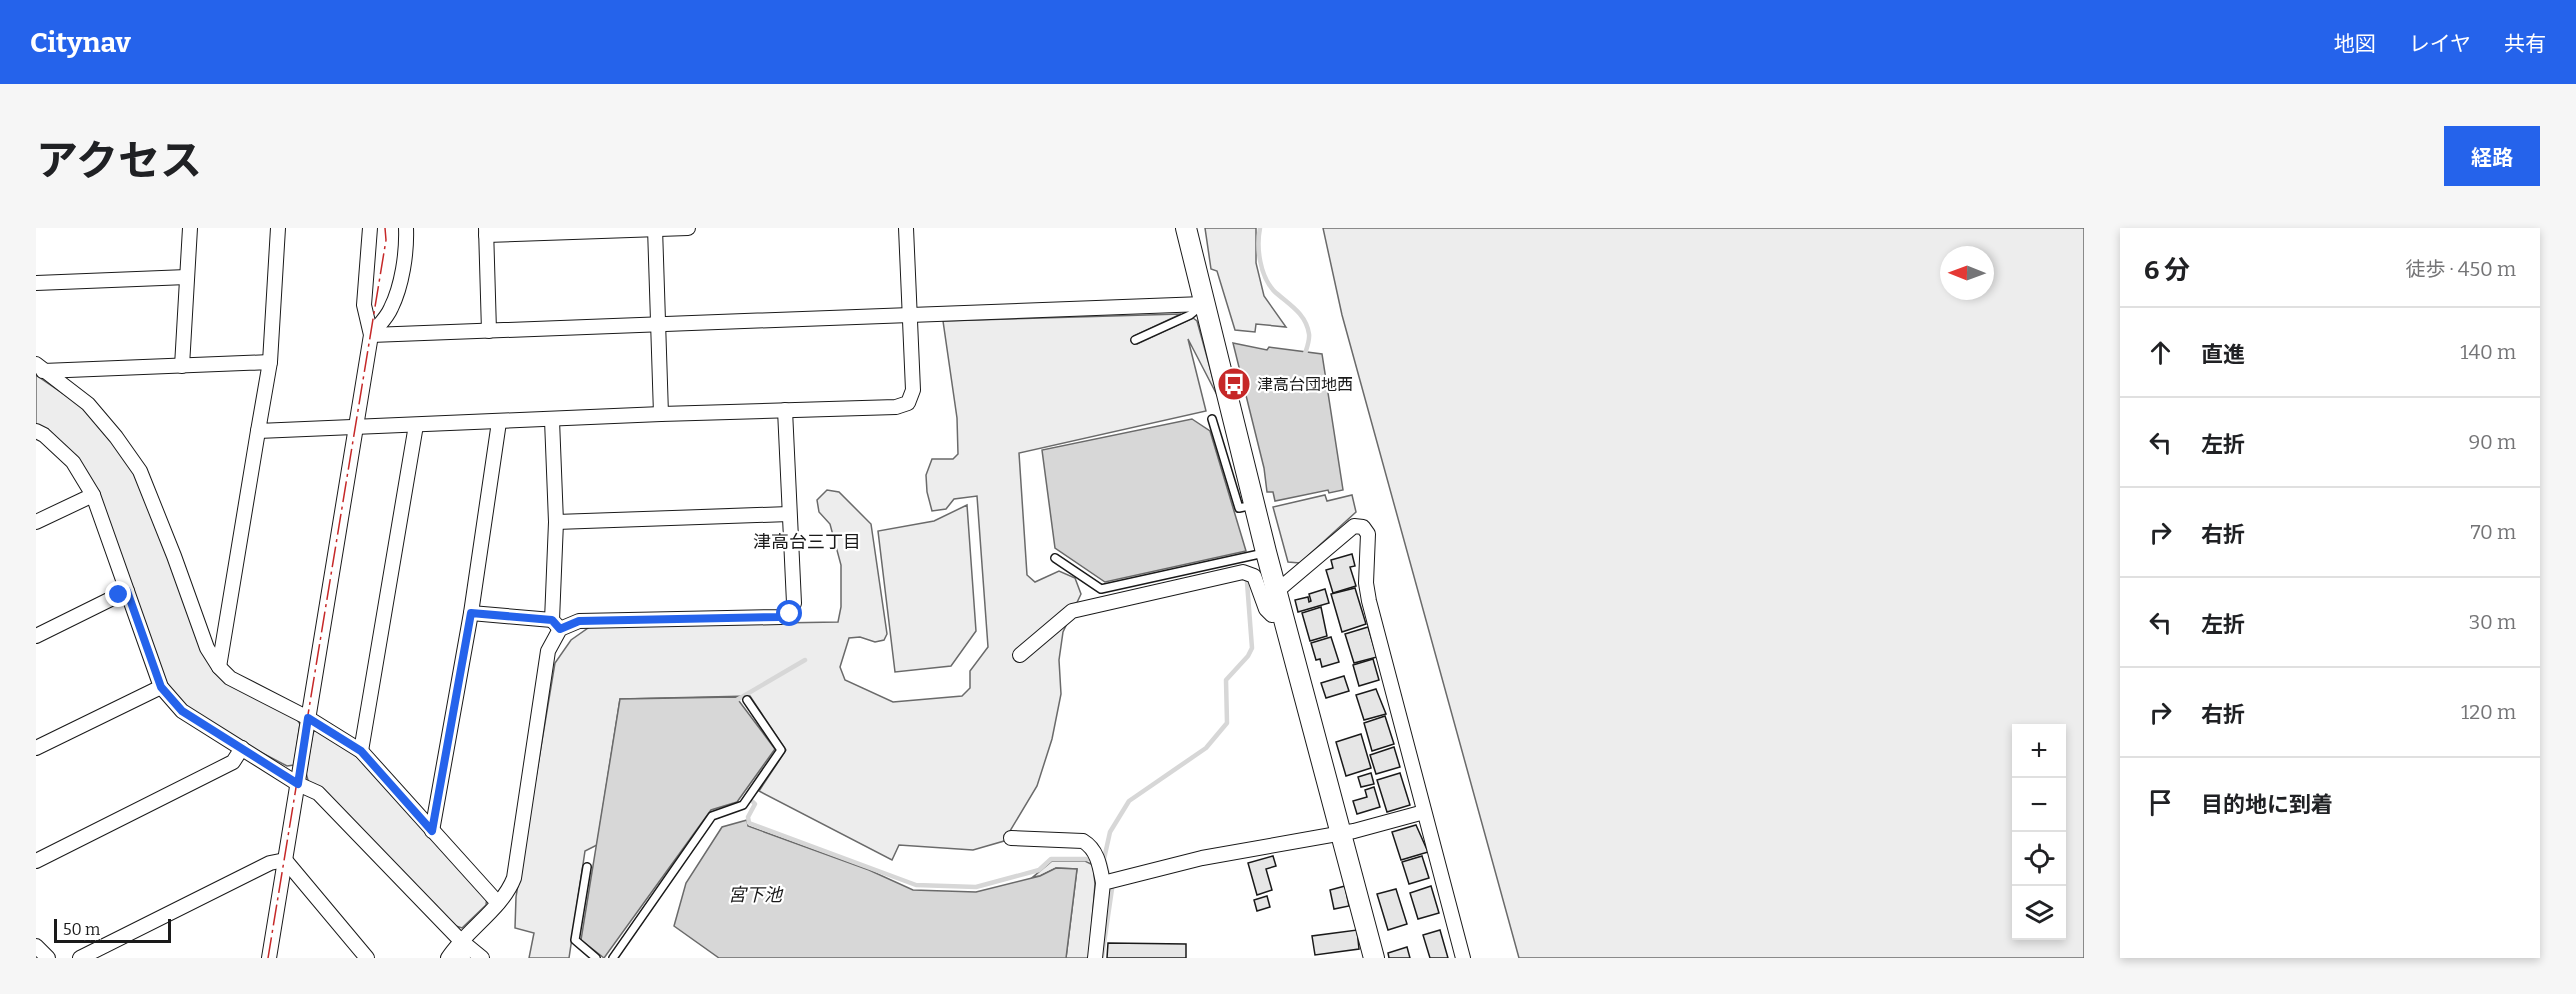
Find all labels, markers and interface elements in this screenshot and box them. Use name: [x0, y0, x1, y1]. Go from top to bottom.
text: Citynav: [30, 26, 131, 59]
text: 地図: [2334, 31, 2376, 57]
text: レイヤ: [2409, 31, 2471, 57]
text: 共有: [2504, 31, 2546, 57]
button: 経路: [2444, 126, 2540, 186]
text: アクセス: [36, 136, 202, 186]
north arrow: [1940, 246, 1994, 300]
text: 6 分: [2144, 255, 2190, 286]
text: 徒歩 · 450 m: [2406, 257, 2516, 281]
icon: ahead: [2144, 336, 2177, 369]
text: 140 m: [2460, 340, 2516, 364]
text: 直進: [2201, 341, 2245, 368]
bus stop icon: 津高台団地西: [1216, 366, 1252, 402]
place label: 津高台団地西: [1257, 375, 1353, 394]
icon: left: [2144, 426, 2177, 459]
text: 90 m: [2468, 430, 2516, 454]
text: 左折: [2201, 431, 2245, 458]
icon: right: [2144, 516, 2177, 549]
text: 70 m: [2470, 520, 2516, 544]
text: 右折: [2201, 521, 2245, 548]
district label: 津高台三丁目: [753, 531, 861, 553]
route end: [105, 581, 131, 607]
route start: [776, 600, 802, 626]
icon: left: [2144, 606, 2177, 639]
text: 30 m: [2469, 610, 2516, 634]
text: 左折: [2201, 611, 2245, 638]
icon: right: [2144, 696, 2177, 729]
text: 120 m: [2461, 700, 2516, 724]
text: 右折: [2201, 701, 2245, 728]
map controls: [2012, 724, 2066, 940]
button: +: [2012, 724, 2066, 778]
button: −: [2012, 778, 2066, 832]
icon: arrive: [2144, 786, 2177, 819]
text: 目的地に到着: [2201, 791, 2333, 818]
button: locate: [2012, 832, 2066, 886]
water label: 宮下池: [728, 884, 784, 906]
button: layers: [2012, 886, 2066, 940]
scale bar: [54, 916, 171, 944]
text: 50 m: [63, 920, 100, 939]

